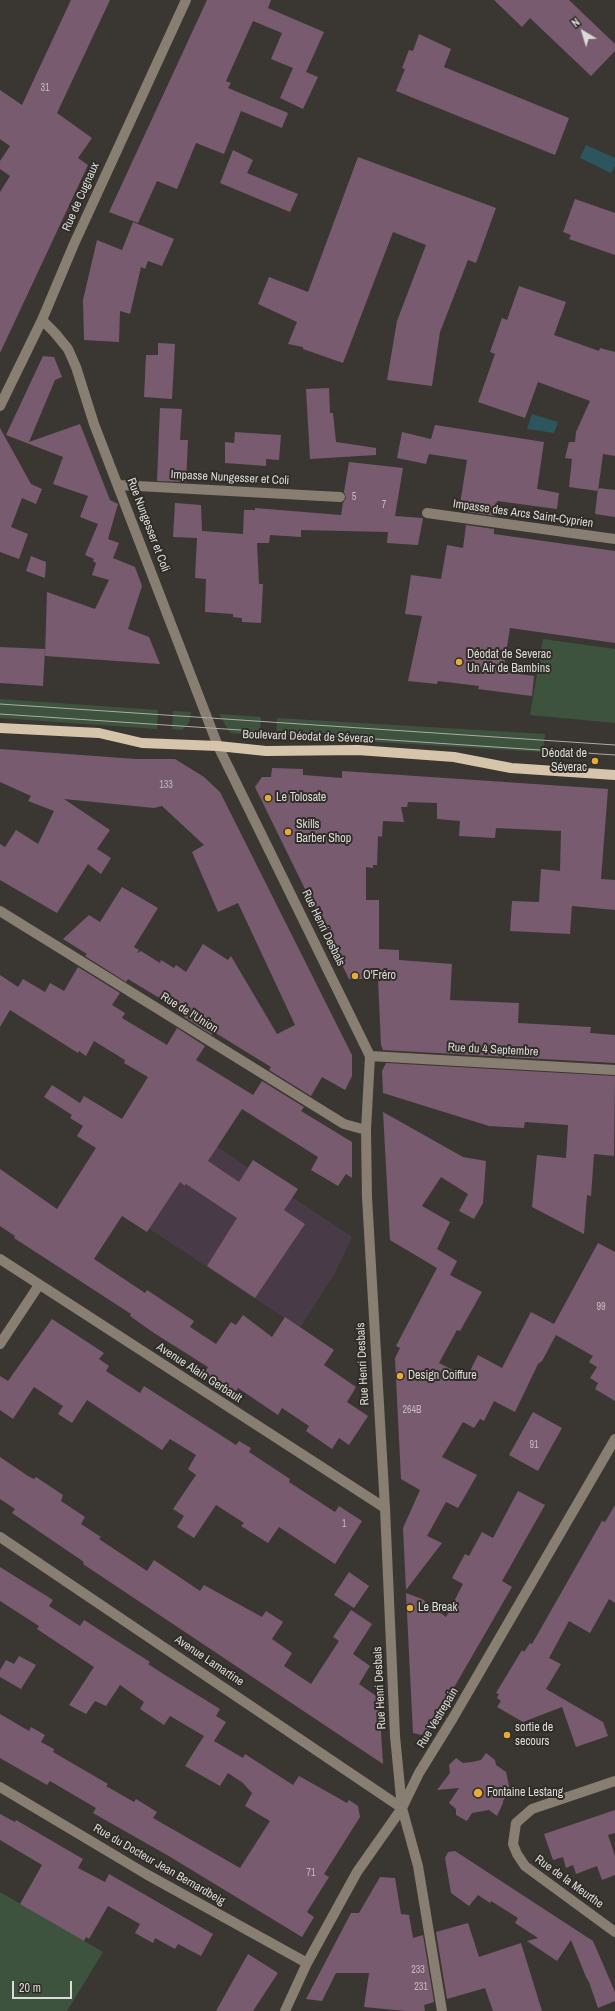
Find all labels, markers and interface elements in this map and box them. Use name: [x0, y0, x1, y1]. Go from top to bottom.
north arrow: [563, 12, 603, 52]
text: N: [569, 15, 582, 30]
house number: 31: [40, 82, 50, 94]
street label: Rue de Cugnaux: [59, 160, 103, 234]
street label: Impasse Nungesser et Coli: [170, 468, 290, 488]
street label: Rue Nungesser et Coli: [123, 476, 173, 574]
house number: 5: [352, 491, 356, 503]
street label: Impasse des Arcs Saint-Cyprien: [452, 497, 594, 531]
house number: 7: [382, 499, 386, 511]
place label: Déodat de Severac Un Air de Bambins: [467, 648, 551, 676]
marker: Déodat de Severac Un Air de Bambins: [454, 657, 464, 667]
street label: Boulevard Déodat de Séverac: [242, 728, 374, 746]
place label: Déodat de Séverac: [542, 747, 587, 775]
marker: Déodat de Séverac: [590, 756, 600, 766]
house number: 133: [159, 779, 173, 791]
place label: Le Tolosate: [276, 791, 326, 805]
marker: Le Tolosate: [263, 793, 273, 803]
place label: Skills Barber Shop: [296, 818, 351, 846]
marker: Skills Barber Shop: [283, 827, 293, 837]
street label: Rue Henri Desbals: [298, 887, 348, 969]
place label: O'Fréro: [363, 969, 396, 983]
marker: O'Fréro: [350, 971, 360, 981]
street label: Rue de l'Union: [158, 990, 220, 1036]
street label: Rue du 4 Septembre: [447, 1040, 539, 1060]
house number: 99: [596, 1301, 606, 1313]
street label: Rue Henri Desbals: [354, 1322, 372, 1406]
street label: Avenue Alain Gerbault: [154, 1340, 244, 1406]
place label: Design Coiffure: [408, 1369, 477, 1383]
marker: Design Coiffure: [395, 1371, 405, 1381]
house number: 264B: [402, 1404, 422, 1416]
house number: 91: [529, 1439, 539, 1451]
house number: 1: [342, 1518, 346, 1530]
place label: Le Break: [418, 1601, 457, 1615]
marker: Le Break: [405, 1603, 415, 1613]
street label: Avenue Lamartine: [172, 1633, 246, 1689]
street label: Rue Henri Desbals: [371, 1646, 389, 1730]
street label: Rue Vestrepain: [414, 1685, 462, 1751]
place label: sortie de secours: [515, 1721, 553, 1749]
marker: sortie de secours: [502, 1730, 512, 1740]
place label: Fontaine Lestang: [487, 1786, 563, 1800]
marker: Fontaine Lestang: [472, 1787, 484, 1799]
street label: Rue du Docteur Jean Bernardbeig: [91, 1821, 227, 1909]
street label: Rue de la Meurthe: [532, 1852, 606, 1912]
house number: 71: [306, 1867, 316, 1879]
house number: 233: [411, 1964, 425, 1976]
scale bar: [14, 1973, 74, 1999]
text: 20 m: [19, 1980, 41, 1996]
house number: 231: [414, 1981, 428, 1993]

